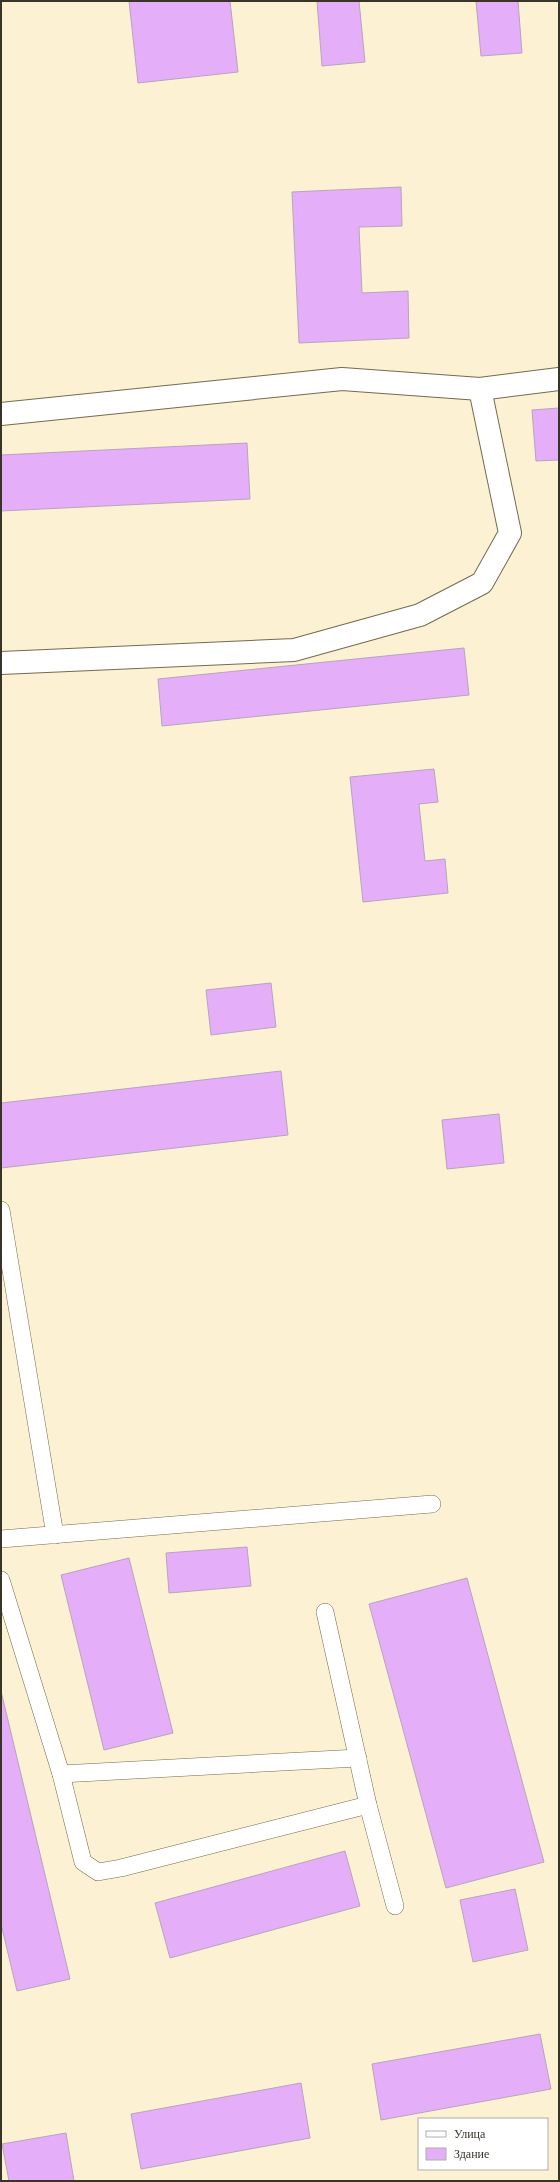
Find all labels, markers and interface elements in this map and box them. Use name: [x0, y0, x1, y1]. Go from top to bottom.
legend: [418, 2118, 548, 2170]
text: Улица: [454, 2127, 486, 2141]
text: Здание: [454, 2147, 489, 2161]

